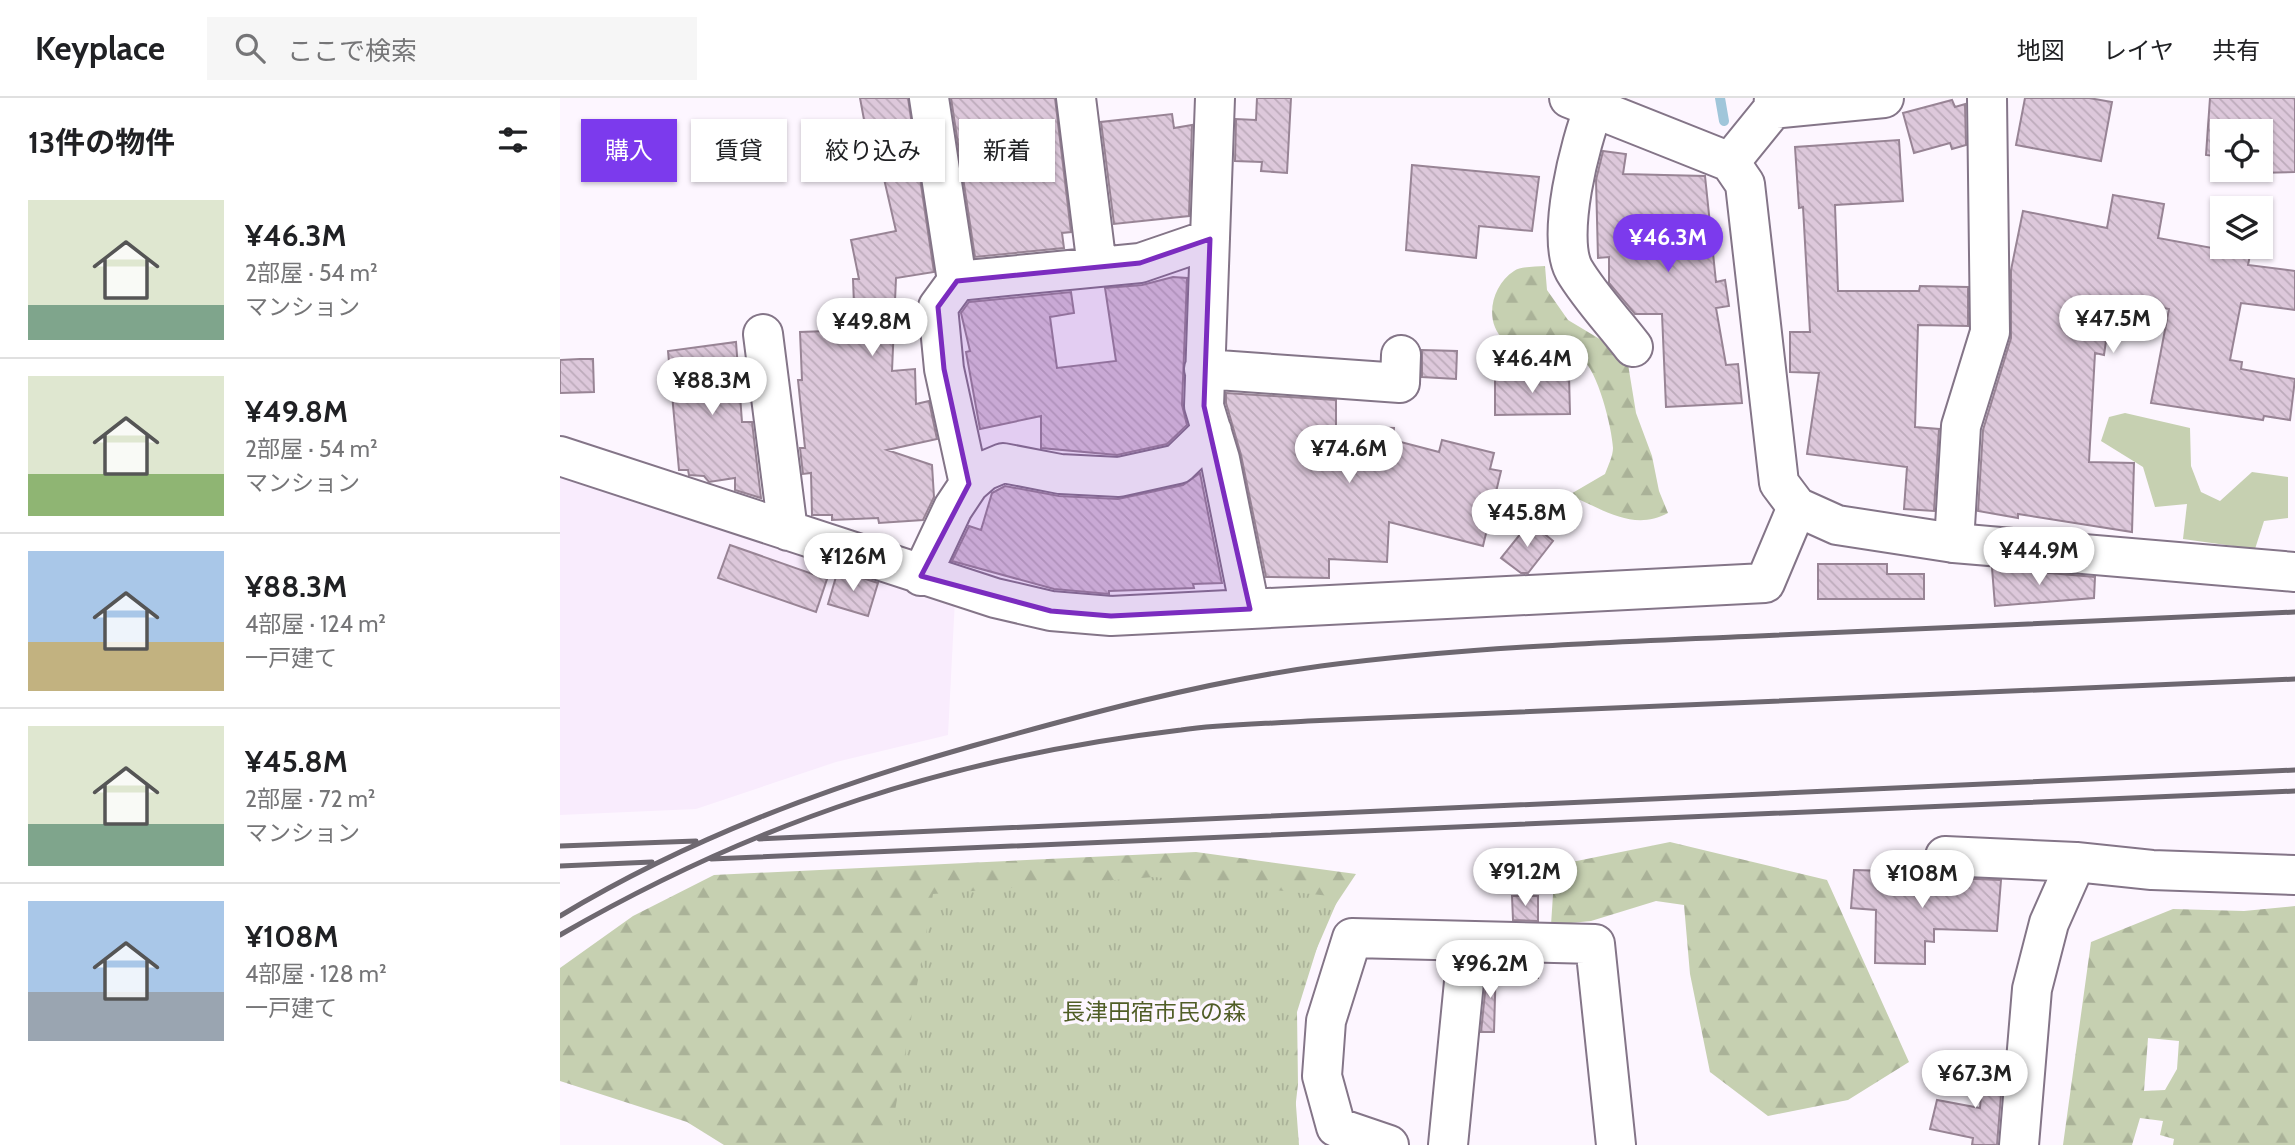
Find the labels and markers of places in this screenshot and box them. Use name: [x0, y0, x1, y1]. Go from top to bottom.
pin: ¥46.3M: [1611, 214, 1725, 274]
pin: ¥47.5M: [2056, 296, 2170, 355]
pin: ¥49.8M: [815, 299, 929, 358]
pin: ¥46.4M: [1475, 336, 1589, 395]
pin: ¥88.3M: [655, 358, 769, 417]
pin: ¥74.6M: [1292, 426, 1406, 485]
pin: ¥45.8M: [1470, 490, 1584, 549]
pin: ¥44.9M: [1982, 528, 2096, 587]
pin: ¥126M: [804, 533, 902, 593]
pin: ¥91.2M: [1468, 848, 1582, 908]
pin: ¥108M: [1873, 850, 1971, 910]
pin: ¥96.2M: [1433, 940, 1547, 1000]
pin: ¥67.3M: [1918, 1051, 2032, 1110]

